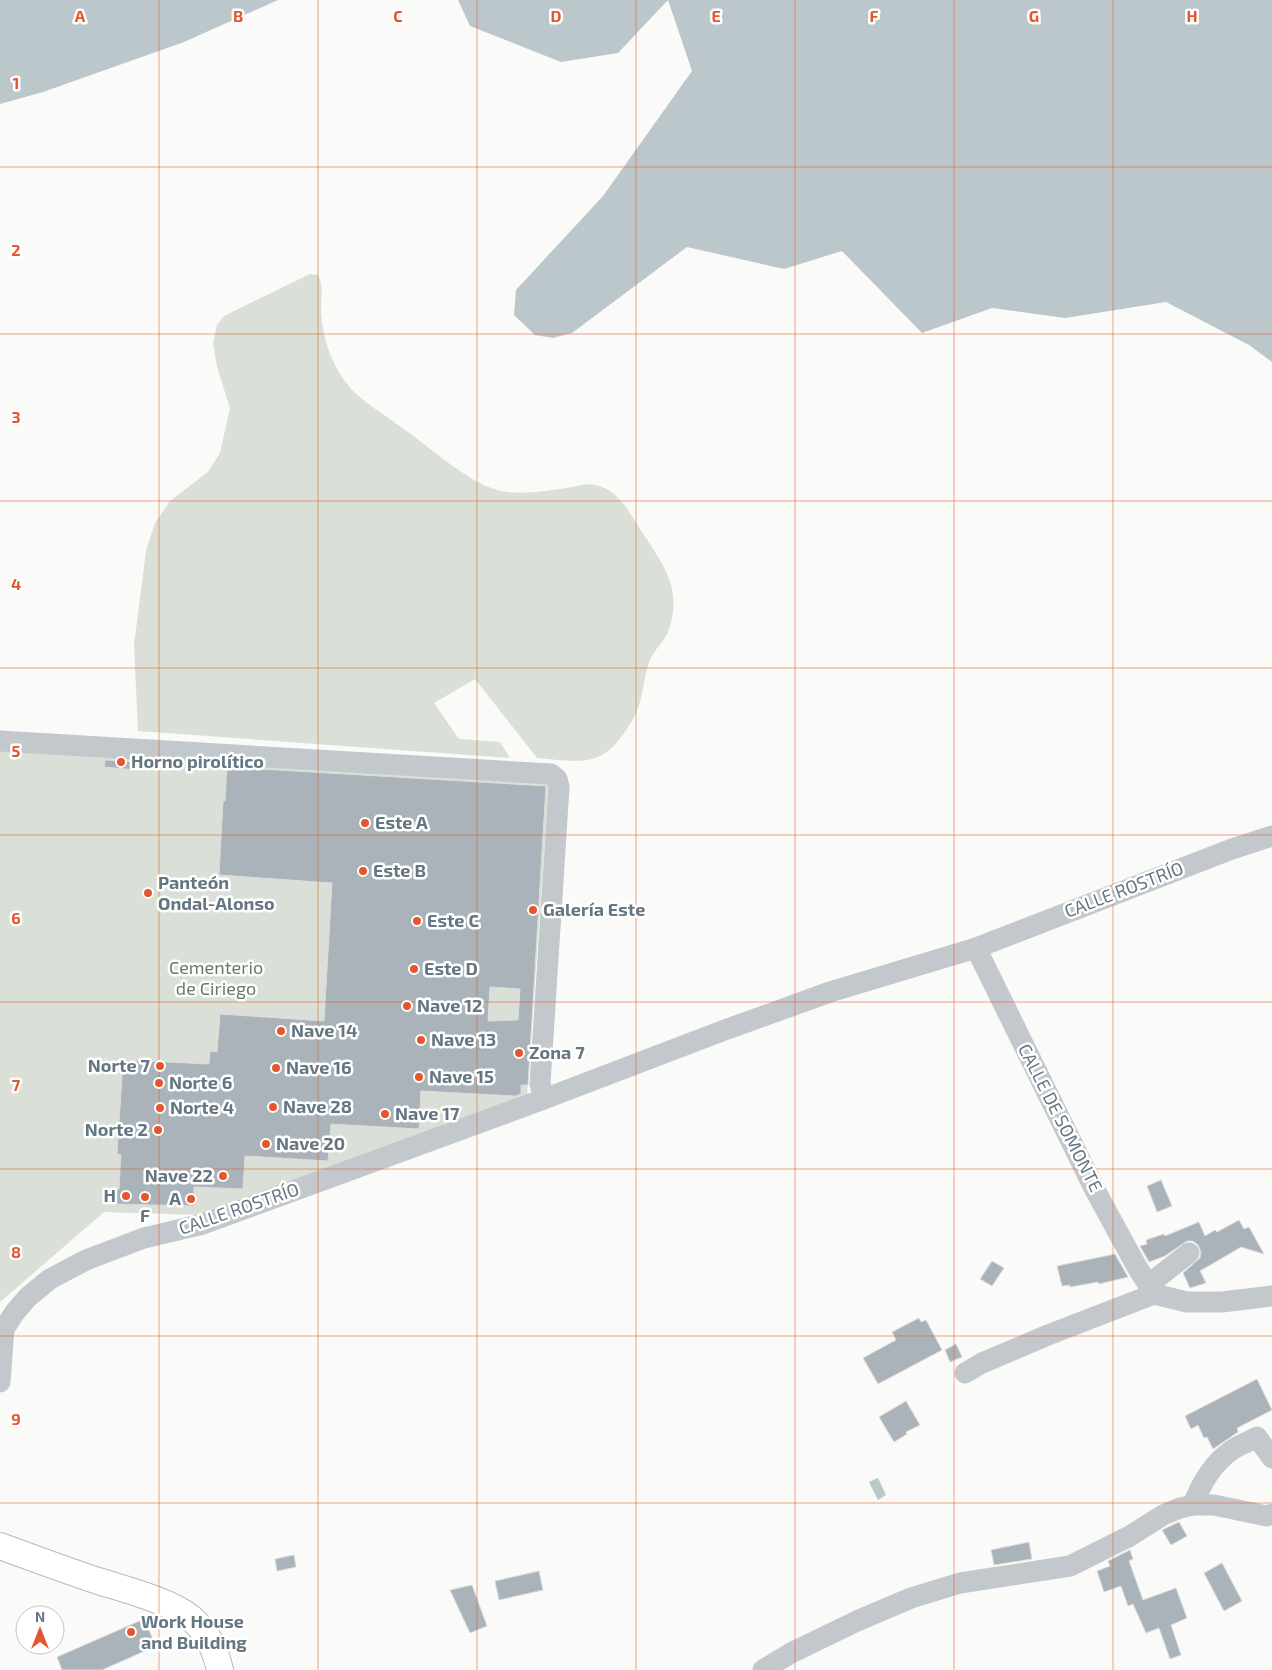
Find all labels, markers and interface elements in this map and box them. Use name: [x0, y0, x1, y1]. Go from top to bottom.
text: A: [75, 6, 86, 25]
text: B: [233, 6, 243, 25]
text: C: [393, 6, 403, 25]
text: D: [551, 6, 562, 25]
text: E: [711, 6, 721, 25]
text: F: [870, 6, 879, 25]
text: G: [1029, 6, 1039, 25]
text: H: [1186, 6, 1198, 25]
text: 1: [13, 73, 19, 92]
text: 2: [11, 240, 21, 259]
text: 3: [11, 407, 21, 426]
text: 4: [11, 574, 21, 593]
text: 5: [12, 741, 21, 760]
place label: Horno pirolítico: [131, 750, 264, 772]
marker: Horno pirolítico: [115, 756, 127, 768]
place label: Este A: [375, 811, 428, 833]
marker: Este A: [359, 817, 371, 829]
street label: CALLE ROSTRÍO: [1061, 856, 1186, 922]
place label: Este B: [373, 859, 426, 881]
marker: Este B: [357, 865, 369, 877]
place label: Panteón Ondal-Alonso: [158, 871, 275, 914]
marker: Panteón Ondal-Alonso: [142, 887, 154, 899]
place label: Galería Este: [543, 898, 645, 920]
marker: Galería Este: [527, 904, 539, 916]
text: 6: [11, 908, 21, 927]
place label: Este C: [427, 909, 479, 931]
marker: Este C: [411, 915, 423, 927]
park label: Cementerio de Ciriego: [169, 956, 263, 999]
place label: Este D: [424, 957, 478, 979]
marker: Este D: [408, 963, 420, 975]
place label: Nave 12: [417, 994, 482, 1016]
marker: Nave 12: [401, 1000, 413, 1012]
place label: Nave 14: [291, 1019, 358, 1041]
marker: Nave 14: [275, 1025, 287, 1037]
place label: Nave 13: [431, 1028, 496, 1050]
marker: Nave 13: [415, 1034, 427, 1046]
street label: CALLE DE SOMONTE: [1014, 1040, 1108, 1195]
place label: Zona 7: [529, 1041, 585, 1063]
marker: Zona 7: [513, 1047, 525, 1059]
place label: Norte 7: [88, 1054, 150, 1076]
place label: Nave 16: [286, 1056, 352, 1078]
marker: Norte 7: [154, 1060, 166, 1072]
marker: Nave 16: [270, 1062, 282, 1074]
place label: Nave 15: [429, 1065, 494, 1087]
place label: Norte 6: [169, 1071, 232, 1093]
marker: Nave 15: [413, 1071, 425, 1083]
text: 7: [12, 1075, 21, 1094]
marker: Norte 6: [153, 1077, 165, 1089]
place label: Nave 28: [283, 1095, 352, 1117]
place label: Norte 4: [170, 1096, 234, 1118]
marker: Nave 28: [267, 1101, 279, 1113]
marker: Norte 4: [154, 1102, 166, 1114]
place label: Nave 17: [395, 1102, 460, 1124]
marker: Nave 17: [379, 1108, 391, 1120]
place label: Norte 2: [85, 1118, 148, 1140]
marker: Norte 2: [152, 1124, 164, 1136]
place label: Nave 20: [276, 1132, 345, 1154]
marker: Nave 20: [260, 1138, 272, 1150]
place label: Nave 22: [145, 1164, 213, 1186]
marker: Nave 22: [217, 1170, 229, 1182]
street label: CALLE ROSTRÍO: [176, 1177, 302, 1239]
place label: H: [104, 1184, 116, 1206]
place label: A: [169, 1187, 181, 1209]
marker: H: [120, 1190, 132, 1202]
marker: F: [139, 1191, 151, 1203]
marker: A: [185, 1193, 197, 1205]
place label: F: [140, 1204, 150, 1226]
text: 8: [11, 1242, 21, 1261]
text: 9: [11, 1409, 21, 1428]
north arrow: [15, 1605, 65, 1655]
text: N: [35, 1608, 45, 1625]
place label: Work House and Building: [141, 1610, 247, 1653]
marker: Work House and Building: [125, 1626, 137, 1638]

